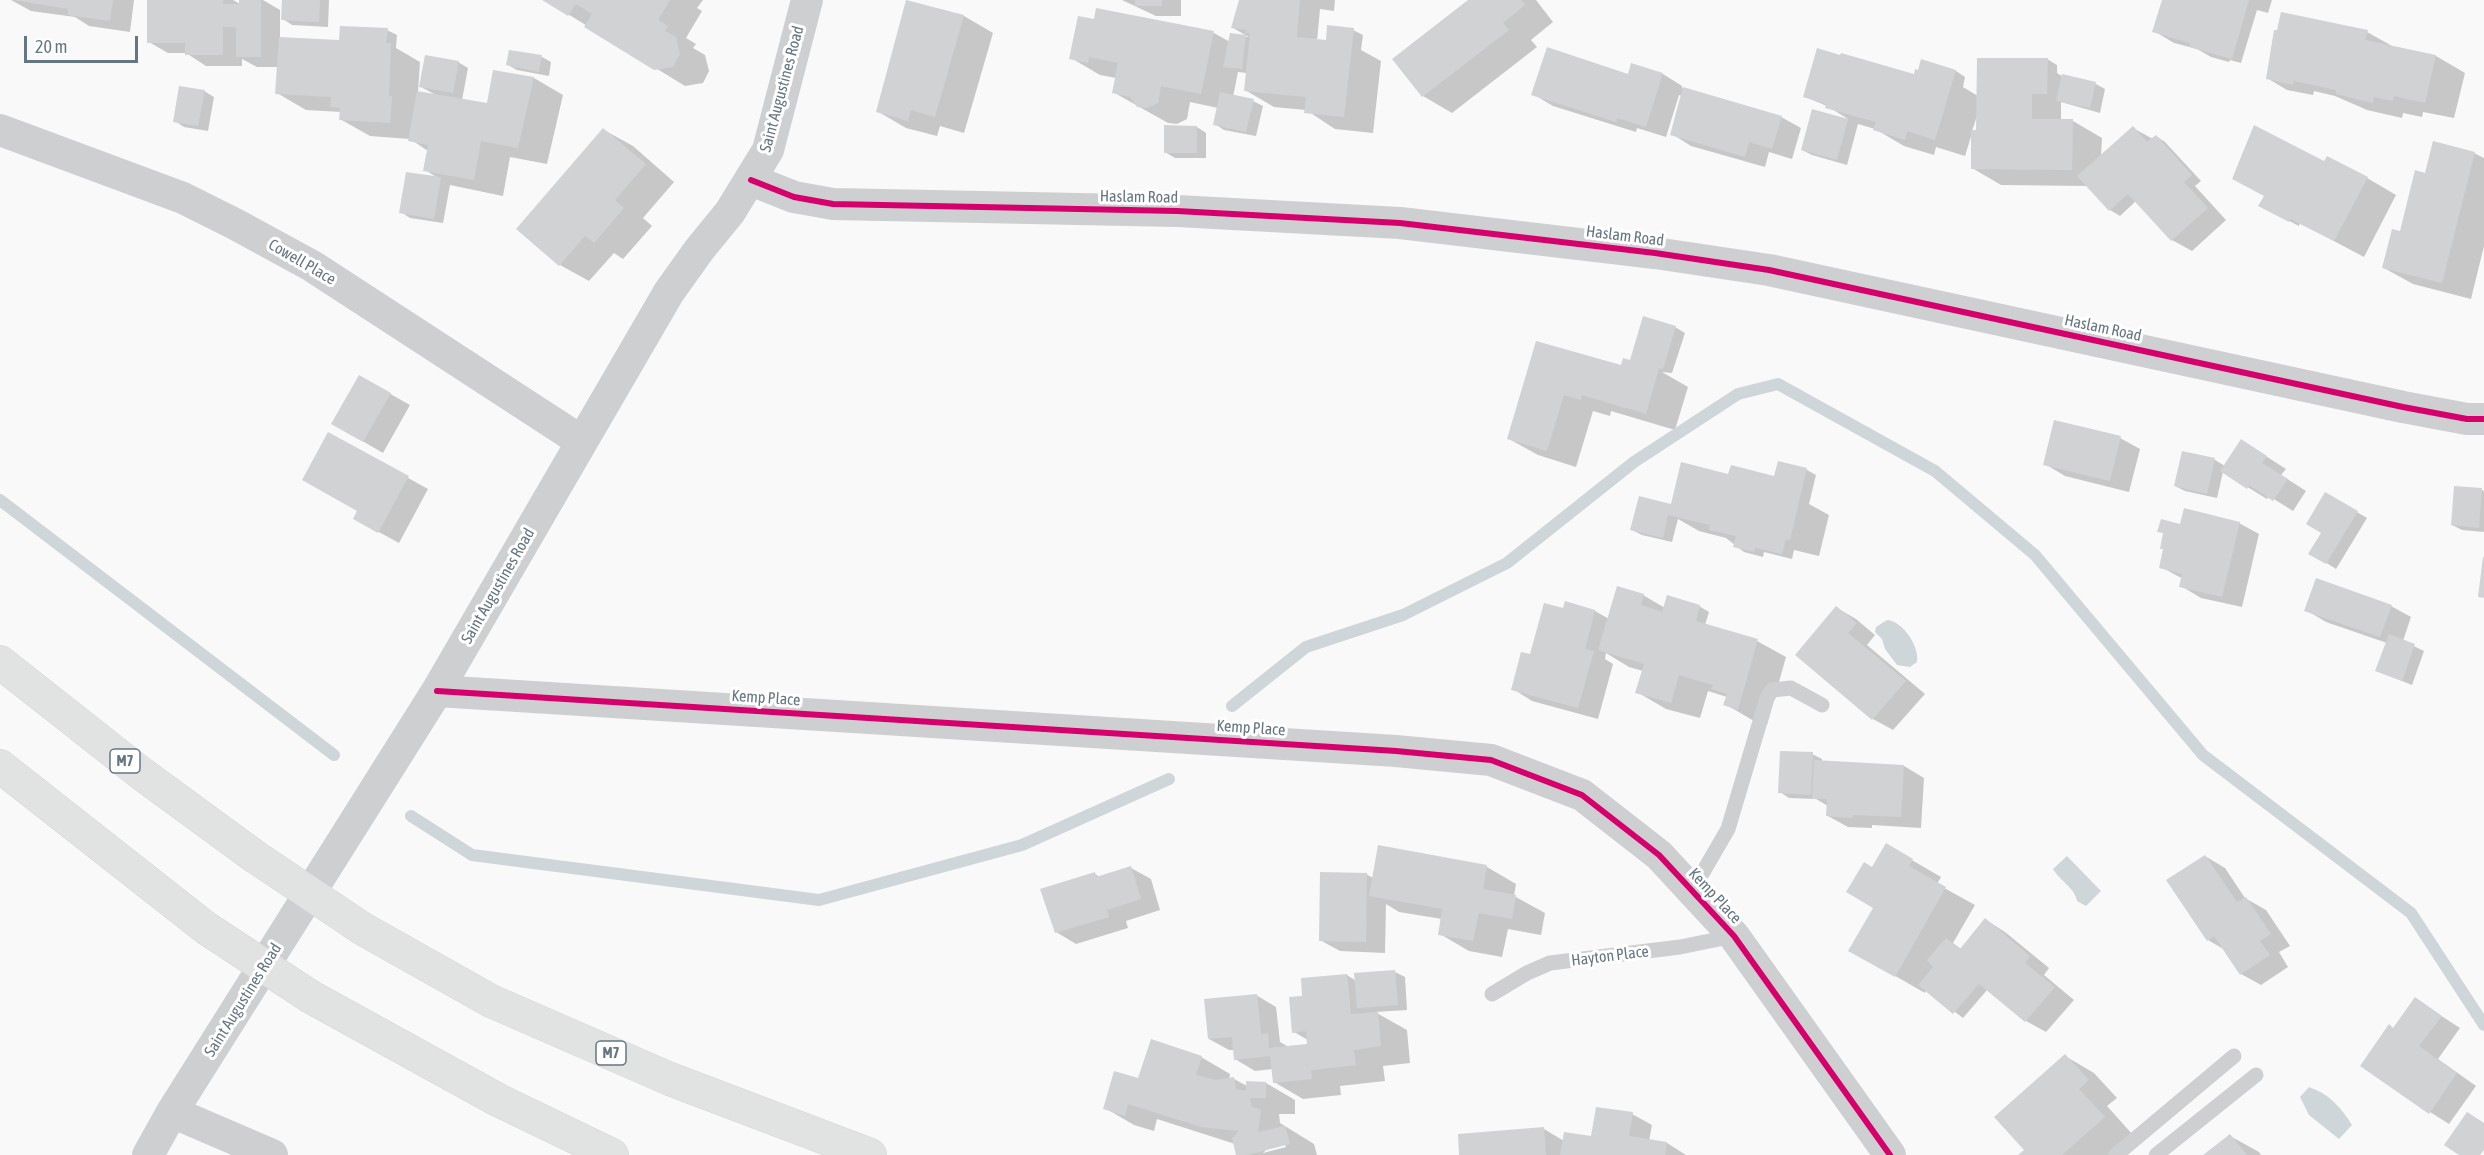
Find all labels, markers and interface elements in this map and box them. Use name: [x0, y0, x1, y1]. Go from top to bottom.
scale bar: [27, 24, 141, 62]
street label: Saint Augustines Road: [756, 24, 808, 154]
text: 20 m: [35, 36, 67, 57]
street label: Haslam Road: [1100, 187, 1178, 207]
street label: Haslam Road: [1585, 222, 1665, 250]
street label: Cowell Place: [265, 235, 339, 289]
street label: Haslam Road: [2063, 310, 2143, 346]
street label: Saint Augustines Road: [457, 525, 539, 647]
street label: Kemp Place: [731, 686, 801, 710]
street label: Kemp Place: [1216, 716, 1286, 740]
road number: M7: [110, 749, 140, 773]
street label: Kemp Place: [1685, 864, 1745, 928]
street label: Saint Augustines Road: [200, 940, 286, 1060]
street label: Hayton Place: [1570, 942, 1650, 970]
road number: M7: [596, 1041, 626, 1065]

